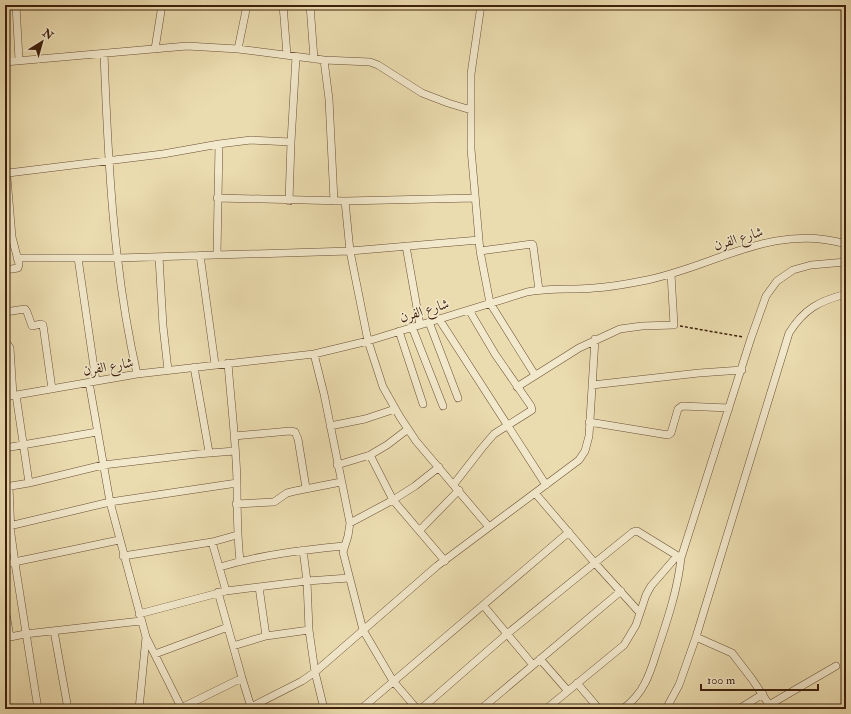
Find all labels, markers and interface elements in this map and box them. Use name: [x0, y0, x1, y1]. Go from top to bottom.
north arrow: [22, 22, 62, 62]
text: N: [39, 26, 56, 43]
street label: شارع الفرن: [711, 223, 766, 257]
street label: شارع الفرن: [397, 295, 452, 329]
street label: شارع الفرن: [82, 354, 135, 382]
scale bar: [701, 666, 818, 692]
text: 100 m: [707, 673, 736, 688]

